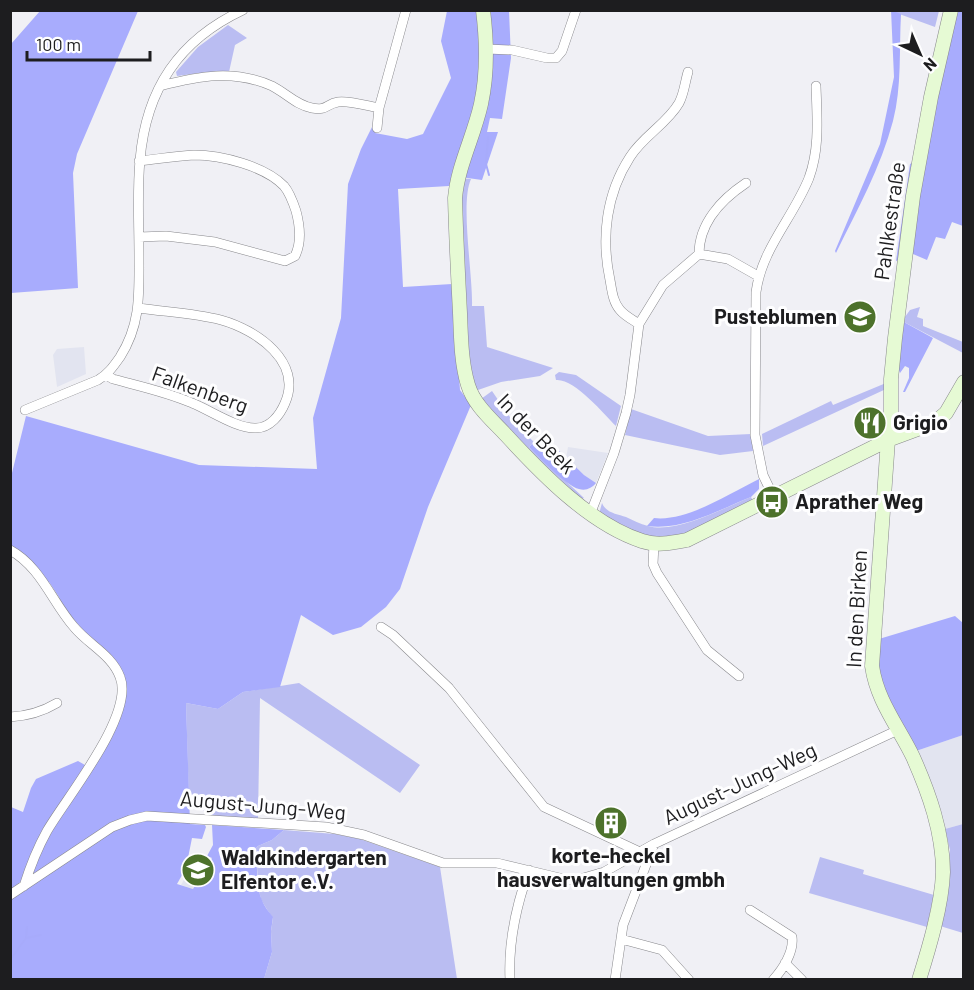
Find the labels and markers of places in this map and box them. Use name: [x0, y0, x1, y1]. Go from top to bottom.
school or university icon: Pusteblumen: [842, 299, 878, 335]
place label: Pusteblumen: [714, 303, 837, 328]
restaurant icon: Grigio: [852, 405, 888, 441]
place label: Grigio: [893, 409, 948, 434]
bus stop icon: Aprather Weg: [754, 484, 790, 520]
place label: Aprather Weg: [795, 488, 923, 513]
building icon: korte-heckel hausverwaltungen gmbh: [593, 805, 629, 841]
place label: korte-heckel hausverwaltungen gmbh: [497, 842, 725, 891]
place label: Waldkindergarten Elfentor e.V.: [221, 844, 387, 893]
school or university icon: Waldkindergarten Elfentor e.V.: [180, 852, 216, 888]

